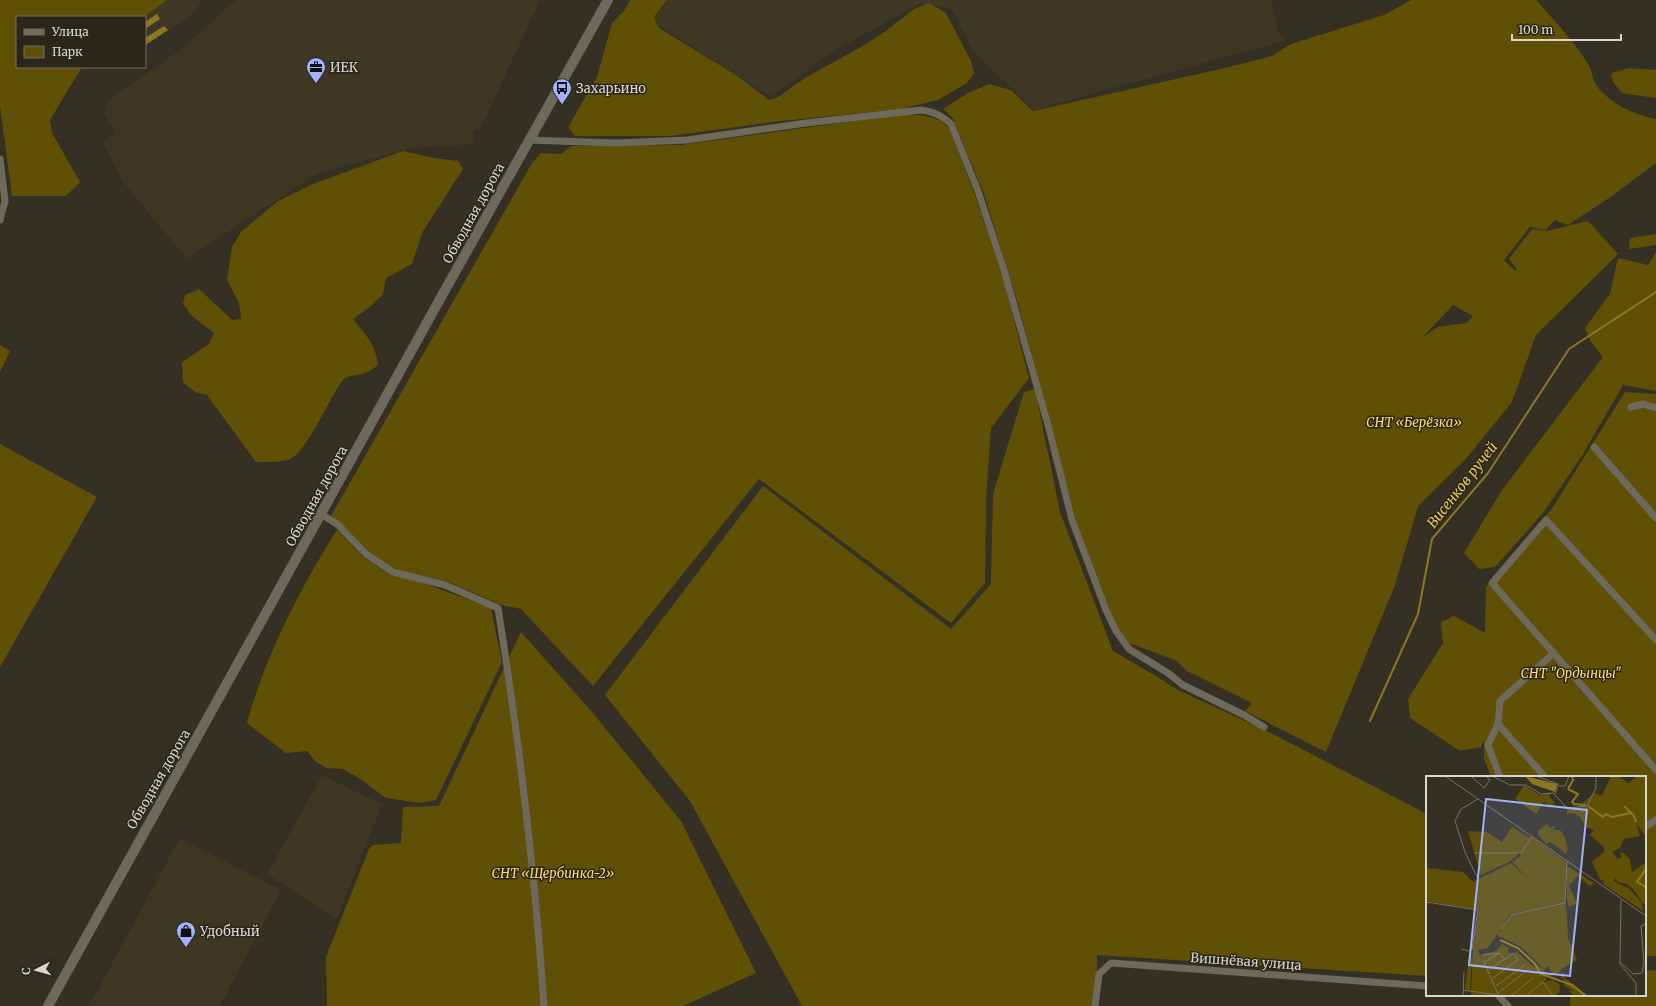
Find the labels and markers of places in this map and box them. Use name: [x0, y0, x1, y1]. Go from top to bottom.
office icon: ИЕК: [305, 56, 327, 84]
place label: ИЕК: [330, 59, 359, 76]
bus stop icon: Захарьино: [551, 77, 573, 105]
place label: Захарьино: [576, 80, 646, 97]
shop icon: Удобный: [175, 920, 197, 948]
place label: Удобный: [199, 923, 260, 940]

